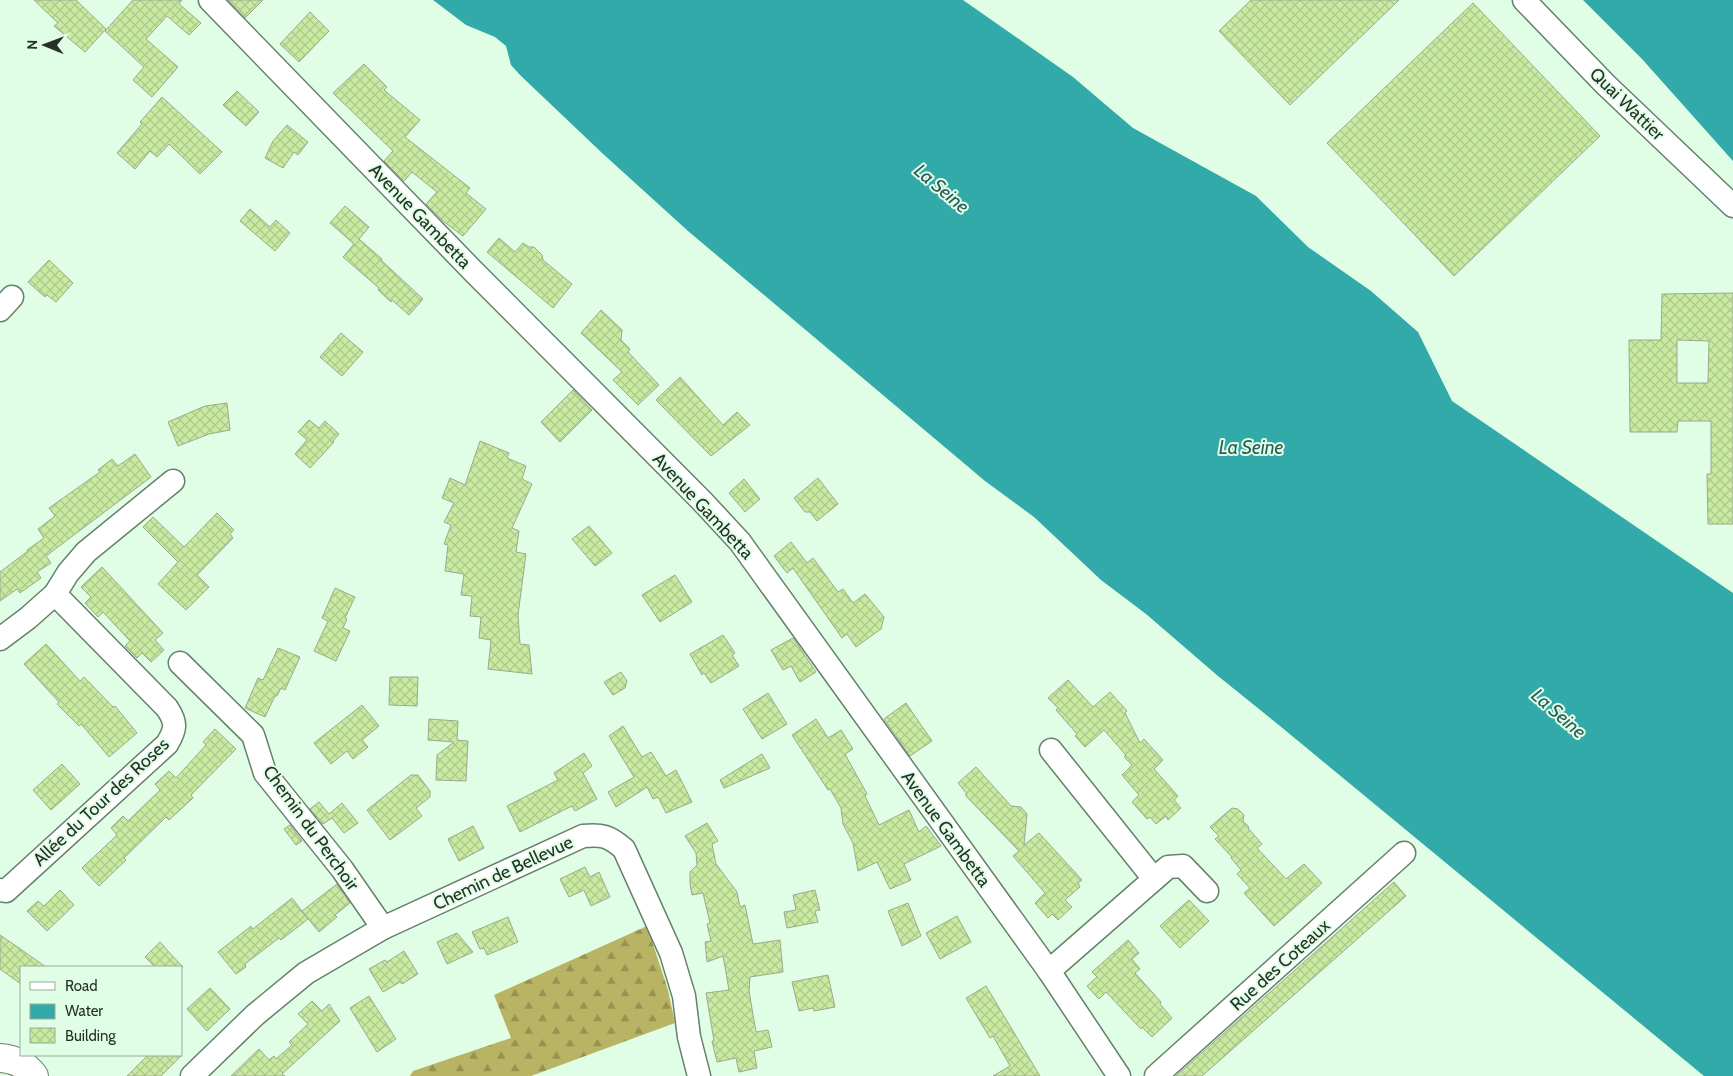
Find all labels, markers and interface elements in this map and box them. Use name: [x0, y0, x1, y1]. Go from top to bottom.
north arrow: [20, 20, 70, 70]
text: N: [23, 40, 41, 50]
street label: Quai Wattier: [1585, 63, 1669, 145]
street label: Avenue Gambetta: [364, 159, 476, 273]
water label: La Seine: [910, 159, 974, 218]
water label: La Seine: [1219, 436, 1284, 459]
street label: Avenue Gambetta: [648, 448, 758, 564]
water label: La Seine: [1527, 684, 1591, 743]
street label: Allée du Tour des Roses: [28, 733, 174, 871]
street label: Chemin du Perchoir: [258, 761, 364, 895]
street label: Avenue Gambetta: [897, 767, 996, 891]
street label: Chemin de Bellevue: [429, 831, 577, 915]
street label: Rue des Coteaux: [1226, 914, 1335, 1015]
legend: [20, 966, 182, 1056]
text: Road: [65, 977, 98, 995]
text: Water: [65, 1002, 103, 1020]
text: Building: [65, 1027, 116, 1045]

